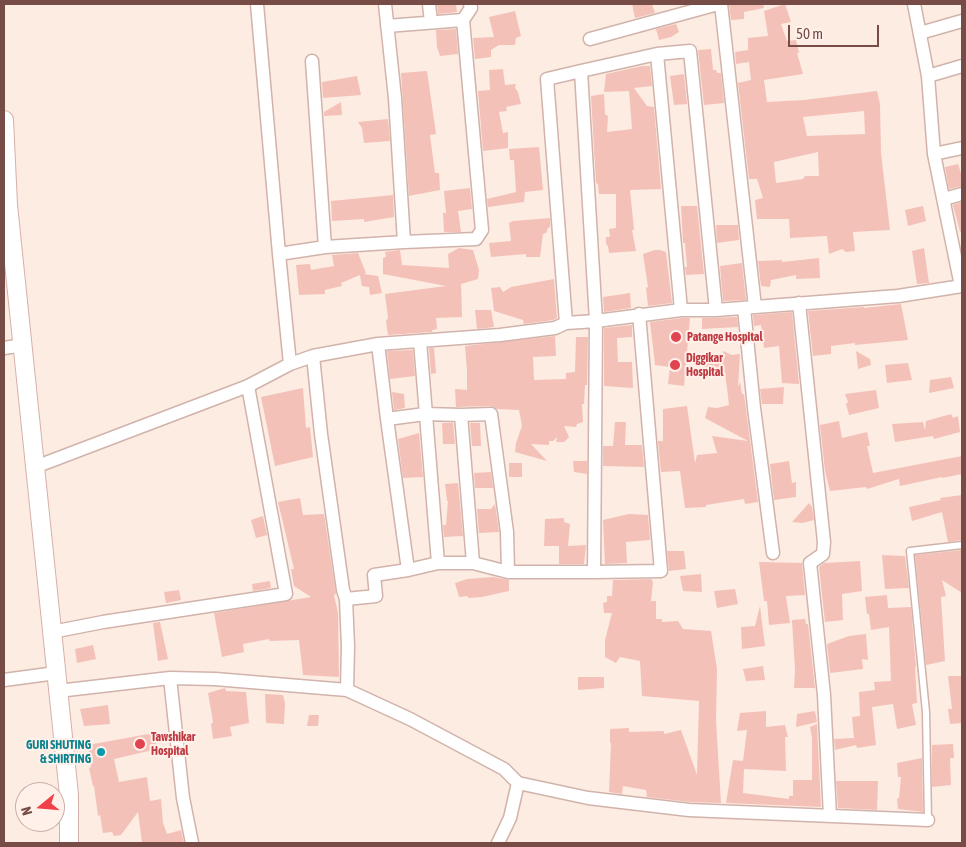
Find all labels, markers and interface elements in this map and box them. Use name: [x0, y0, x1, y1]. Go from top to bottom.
scale bar: [791, 15, 882, 47]
text: 50 m: [796, 25, 823, 42]
marker: Patange Hospital: [669, 330, 683, 344]
place label: Patange Hospital: [687, 330, 763, 344]
place label: Diggikar Hospital: [686, 351, 724, 379]
marker: Diggikar Hospital: [668, 358, 682, 372]
place label: Tawshikar Hospital: [151, 730, 195, 758]
marker: Tawshikar Hospital: [133, 737, 147, 751]
place label: GURI SHUTING & SHIRTING: [26, 738, 91, 766]
marker: GURI SHUTING & SHIRTING: [95, 746, 107, 758]
north arrow: [15, 782, 65, 832]
text: N: [18, 805, 35, 817]

